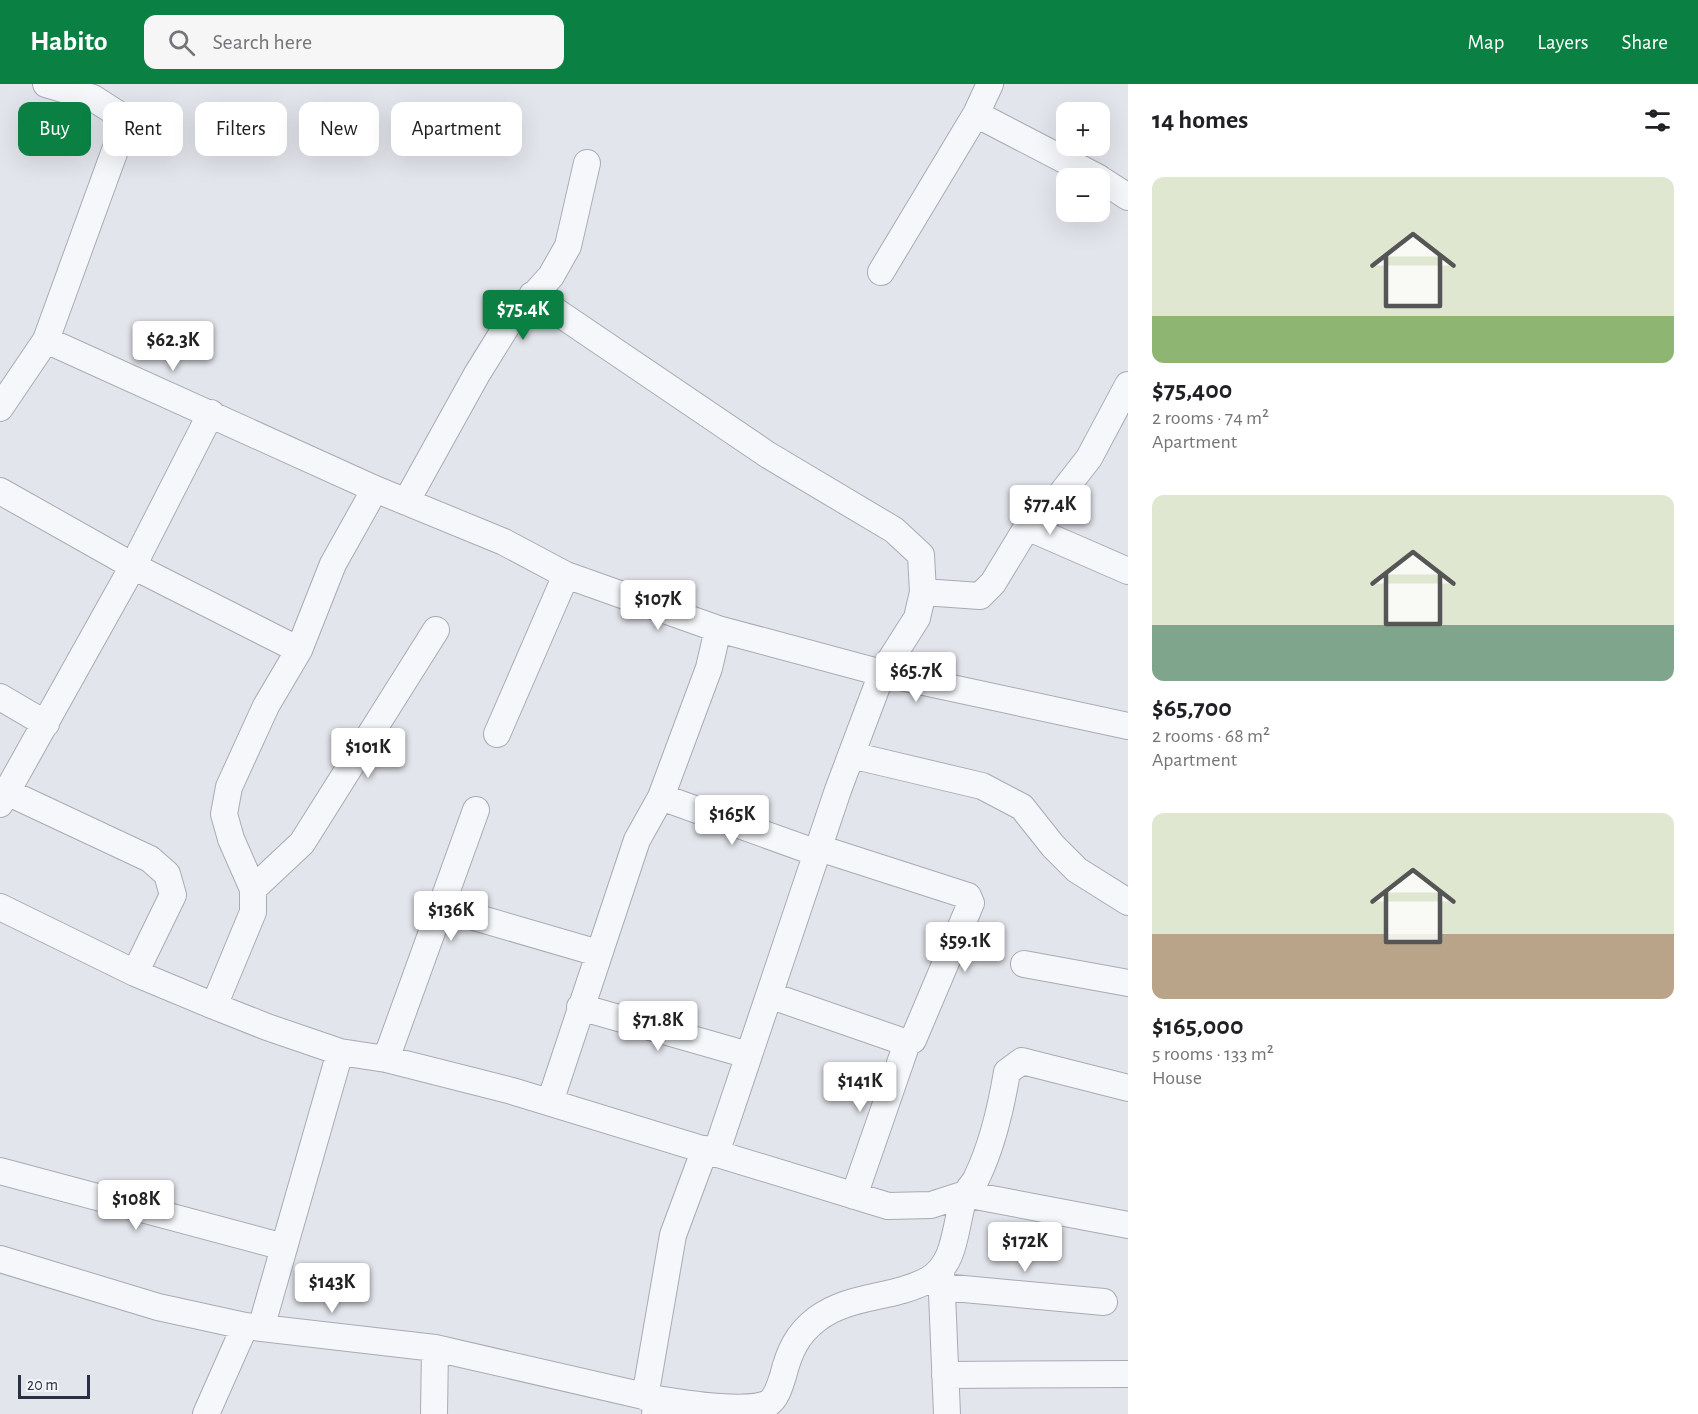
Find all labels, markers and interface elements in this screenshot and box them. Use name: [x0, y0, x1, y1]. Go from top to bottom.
search box: [144, 15, 564, 69]
icon: search: [165, 26, 198, 59]
text: Habito: [30, 28, 108, 56]
text: Search here: [213, 31, 312, 53]
text: Map: [1468, 32, 1504, 53]
text: Layers: [1537, 32, 1588, 53]
text: Share: [1621, 32, 1668, 53]
chip: Buy: [18, 102, 91, 156]
chip: Rent: [103, 102, 183, 156]
chip: Filters: [195, 102, 287, 156]
chip: New: [299, 102, 379, 156]
chip: Apartment: [391, 102, 522, 156]
map controls: [1056, 102, 1110, 222]
button: +: [1056, 102, 1110, 156]
icon: filters: [1641, 104, 1674, 137]
text: 14 homes: [1152, 107, 1248, 133]
button: −: [1056, 168, 1110, 222]
icon: home: [1359, 216, 1467, 324]
pin: $75.4K: [474, 290, 572, 341]
text: $75.4K: [497, 299, 549, 319]
pin: $62.3K: [124, 321, 222, 372]
text: $62.3K: [147, 330, 199, 350]
text: $75,400: [1152, 377, 1232, 403]
text: 2 rooms · 74 m²: [1152, 408, 1269, 428]
text: Apartment: [1152, 432, 1237, 452]
pin: $77.4K: [1001, 485, 1099, 536]
text: $77.4K: [1024, 494, 1076, 514]
icon: home: [1359, 534, 1467, 642]
pin: $107K: [616, 580, 700, 631]
text: $107K: [635, 589, 681, 609]
pin: $65.7K: [867, 652, 965, 703]
text: $65.7K: [890, 661, 942, 681]
text: $65,700: [1152, 695, 1232, 721]
text: 2 rooms · 68 m²: [1152, 726, 1270, 746]
pin: $101K: [326, 728, 410, 779]
text: $101K: [345, 737, 391, 757]
text: Apartment: [1152, 750, 1237, 770]
pin: $165K: [690, 795, 774, 846]
text: $165K: [709, 804, 755, 824]
icon: home: [1359, 852, 1467, 960]
pin: $136K: [409, 891, 493, 942]
text: $136K: [428, 900, 474, 920]
pin: $59.1K: [916, 922, 1014, 973]
text: $59.1K: [940, 931, 990, 951]
pin: $71.8K: [609, 1001, 707, 1052]
text: $71.8K: [633, 1010, 683, 1030]
text: $165,000: [1152, 1013, 1243, 1039]
text: 5 rooms · 133 m²: [1152, 1044, 1274, 1064]
pin: $141K: [818, 1062, 902, 1113]
text: House: [1152, 1068, 1202, 1088]
text: $141K: [837, 1071, 883, 1091]
pin: $108K: [94, 1180, 178, 1231]
text: $108K: [112, 1189, 160, 1209]
pin: $172K: [983, 1222, 1067, 1273]
text: $172K: [1002, 1231, 1048, 1251]
pin: $143K: [290, 1263, 374, 1314]
text: $143K: [309, 1272, 355, 1292]
scale bar: [18, 1372, 90, 1400]
text: 20 m: [27, 1377, 58, 1393]

